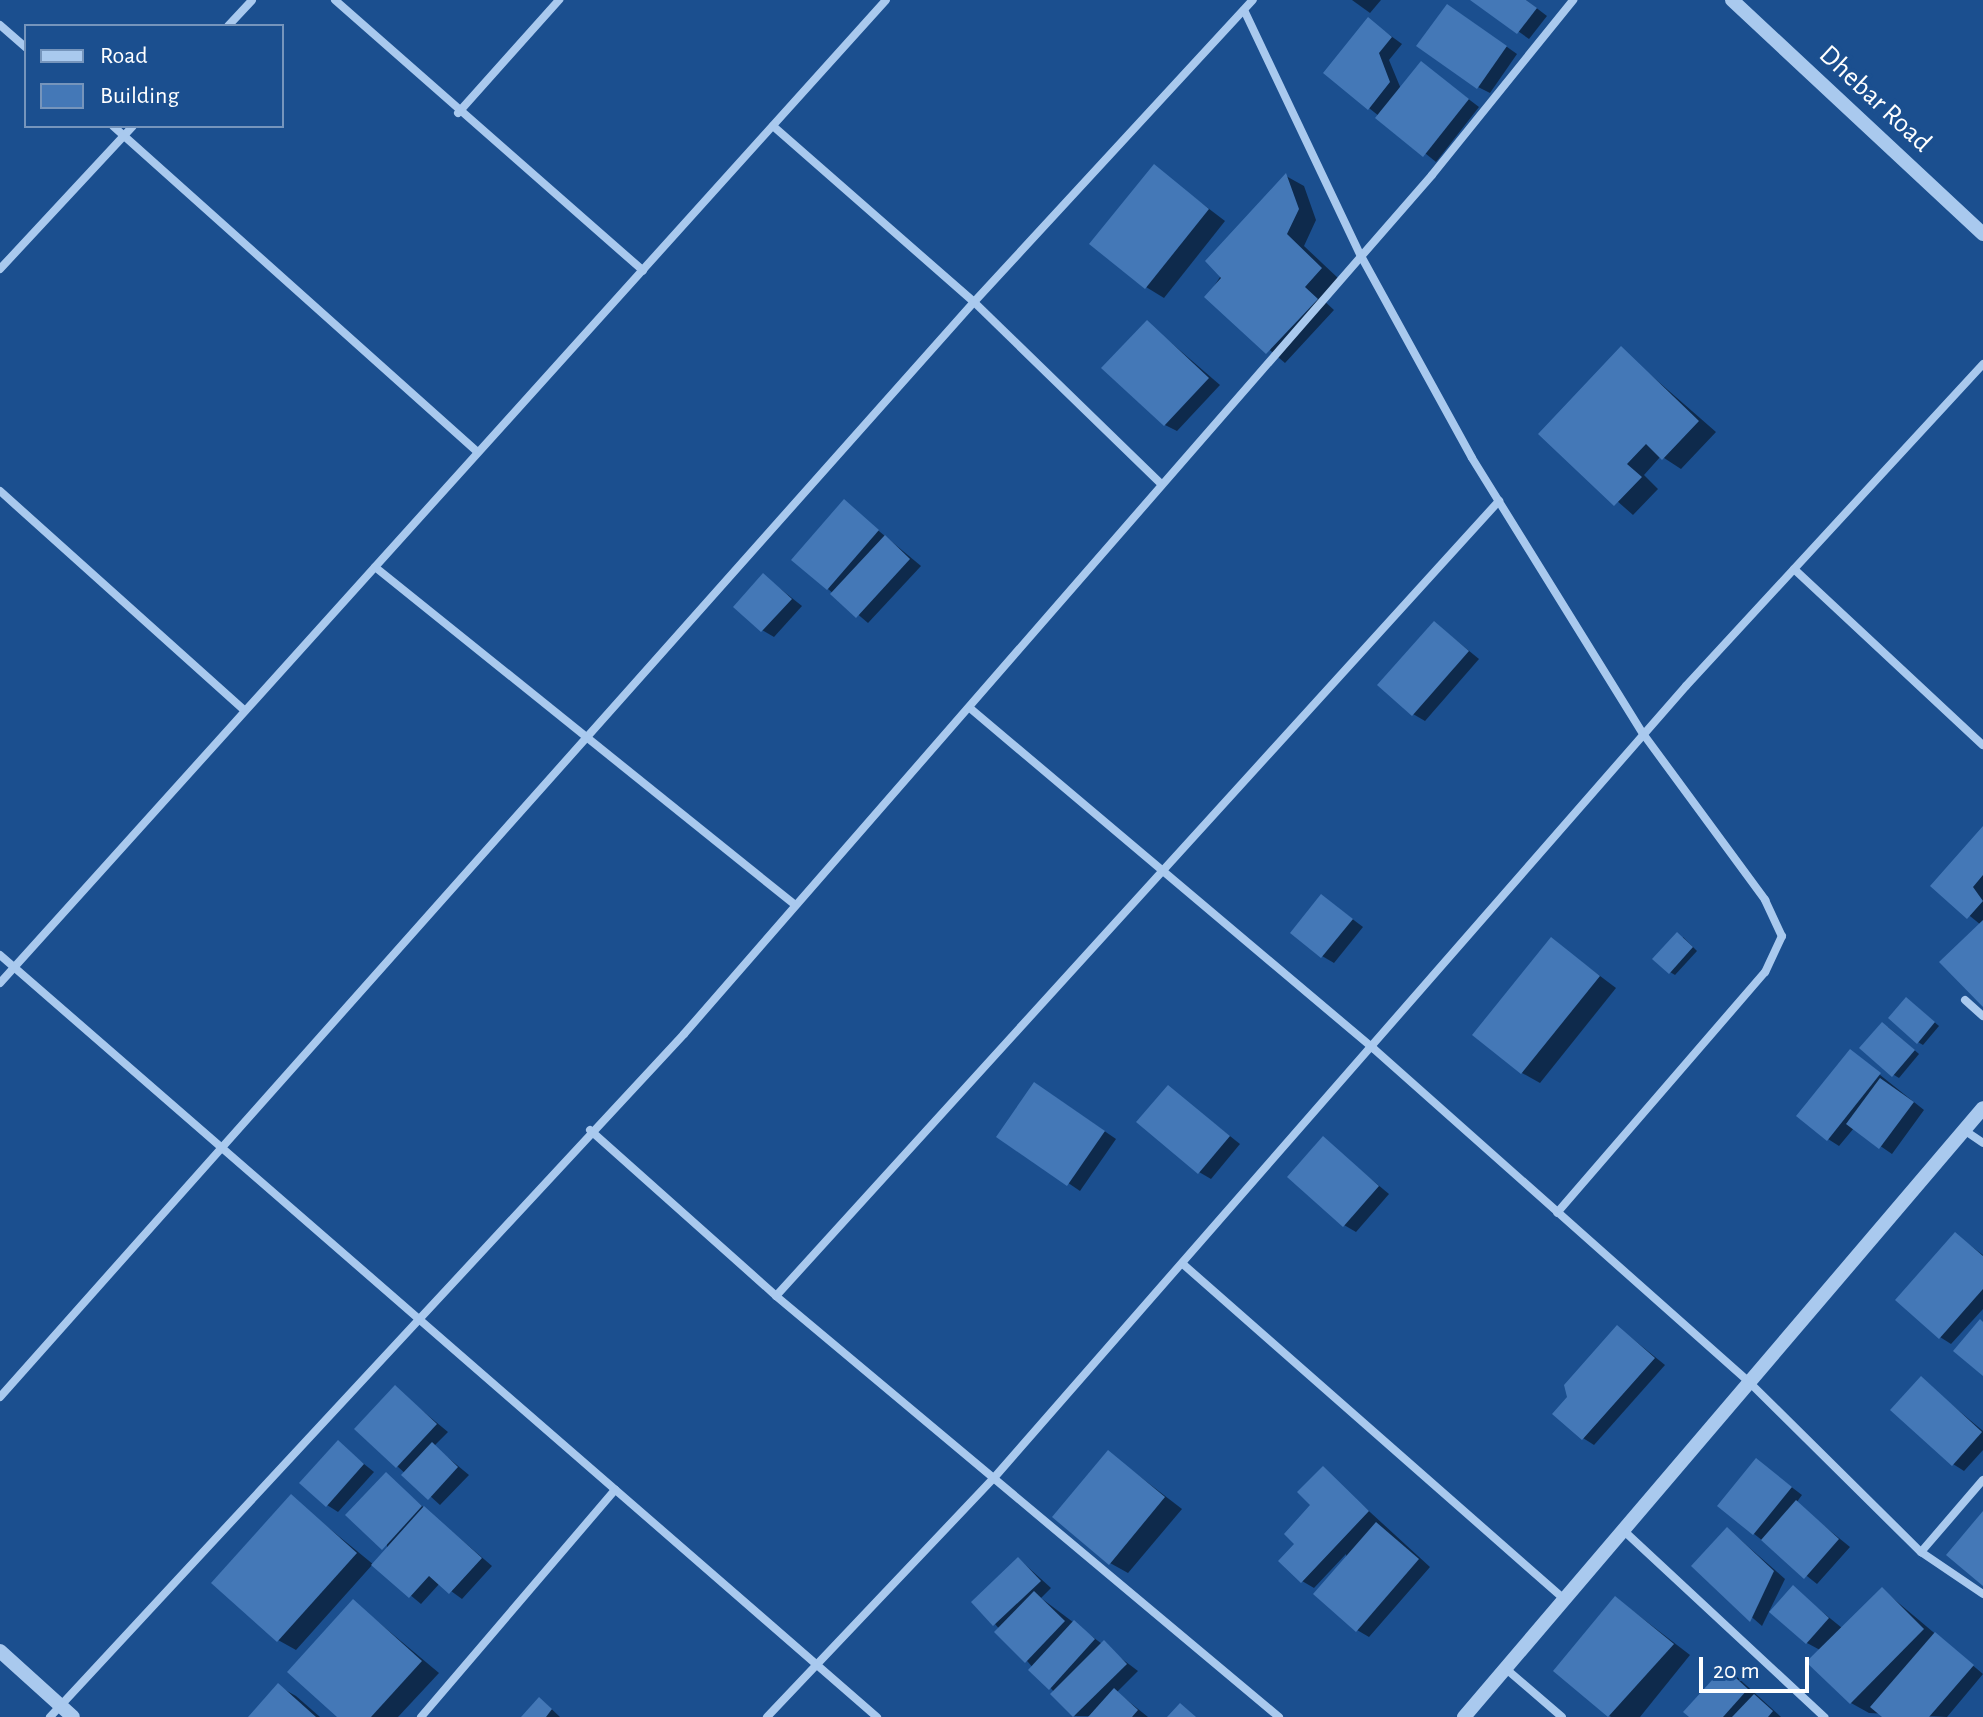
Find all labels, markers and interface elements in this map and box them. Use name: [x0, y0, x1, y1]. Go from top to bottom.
legend: [24, 24, 284, 128]
street label: Dhebar Road: [1812, 38, 1938, 160]
text: Road: [100, 44, 148, 68]
text: Building: [100, 84, 179, 108]
scale bar: [1703, 1641, 1813, 1691]
text: 20 m: [1713, 1659, 1760, 1683]

